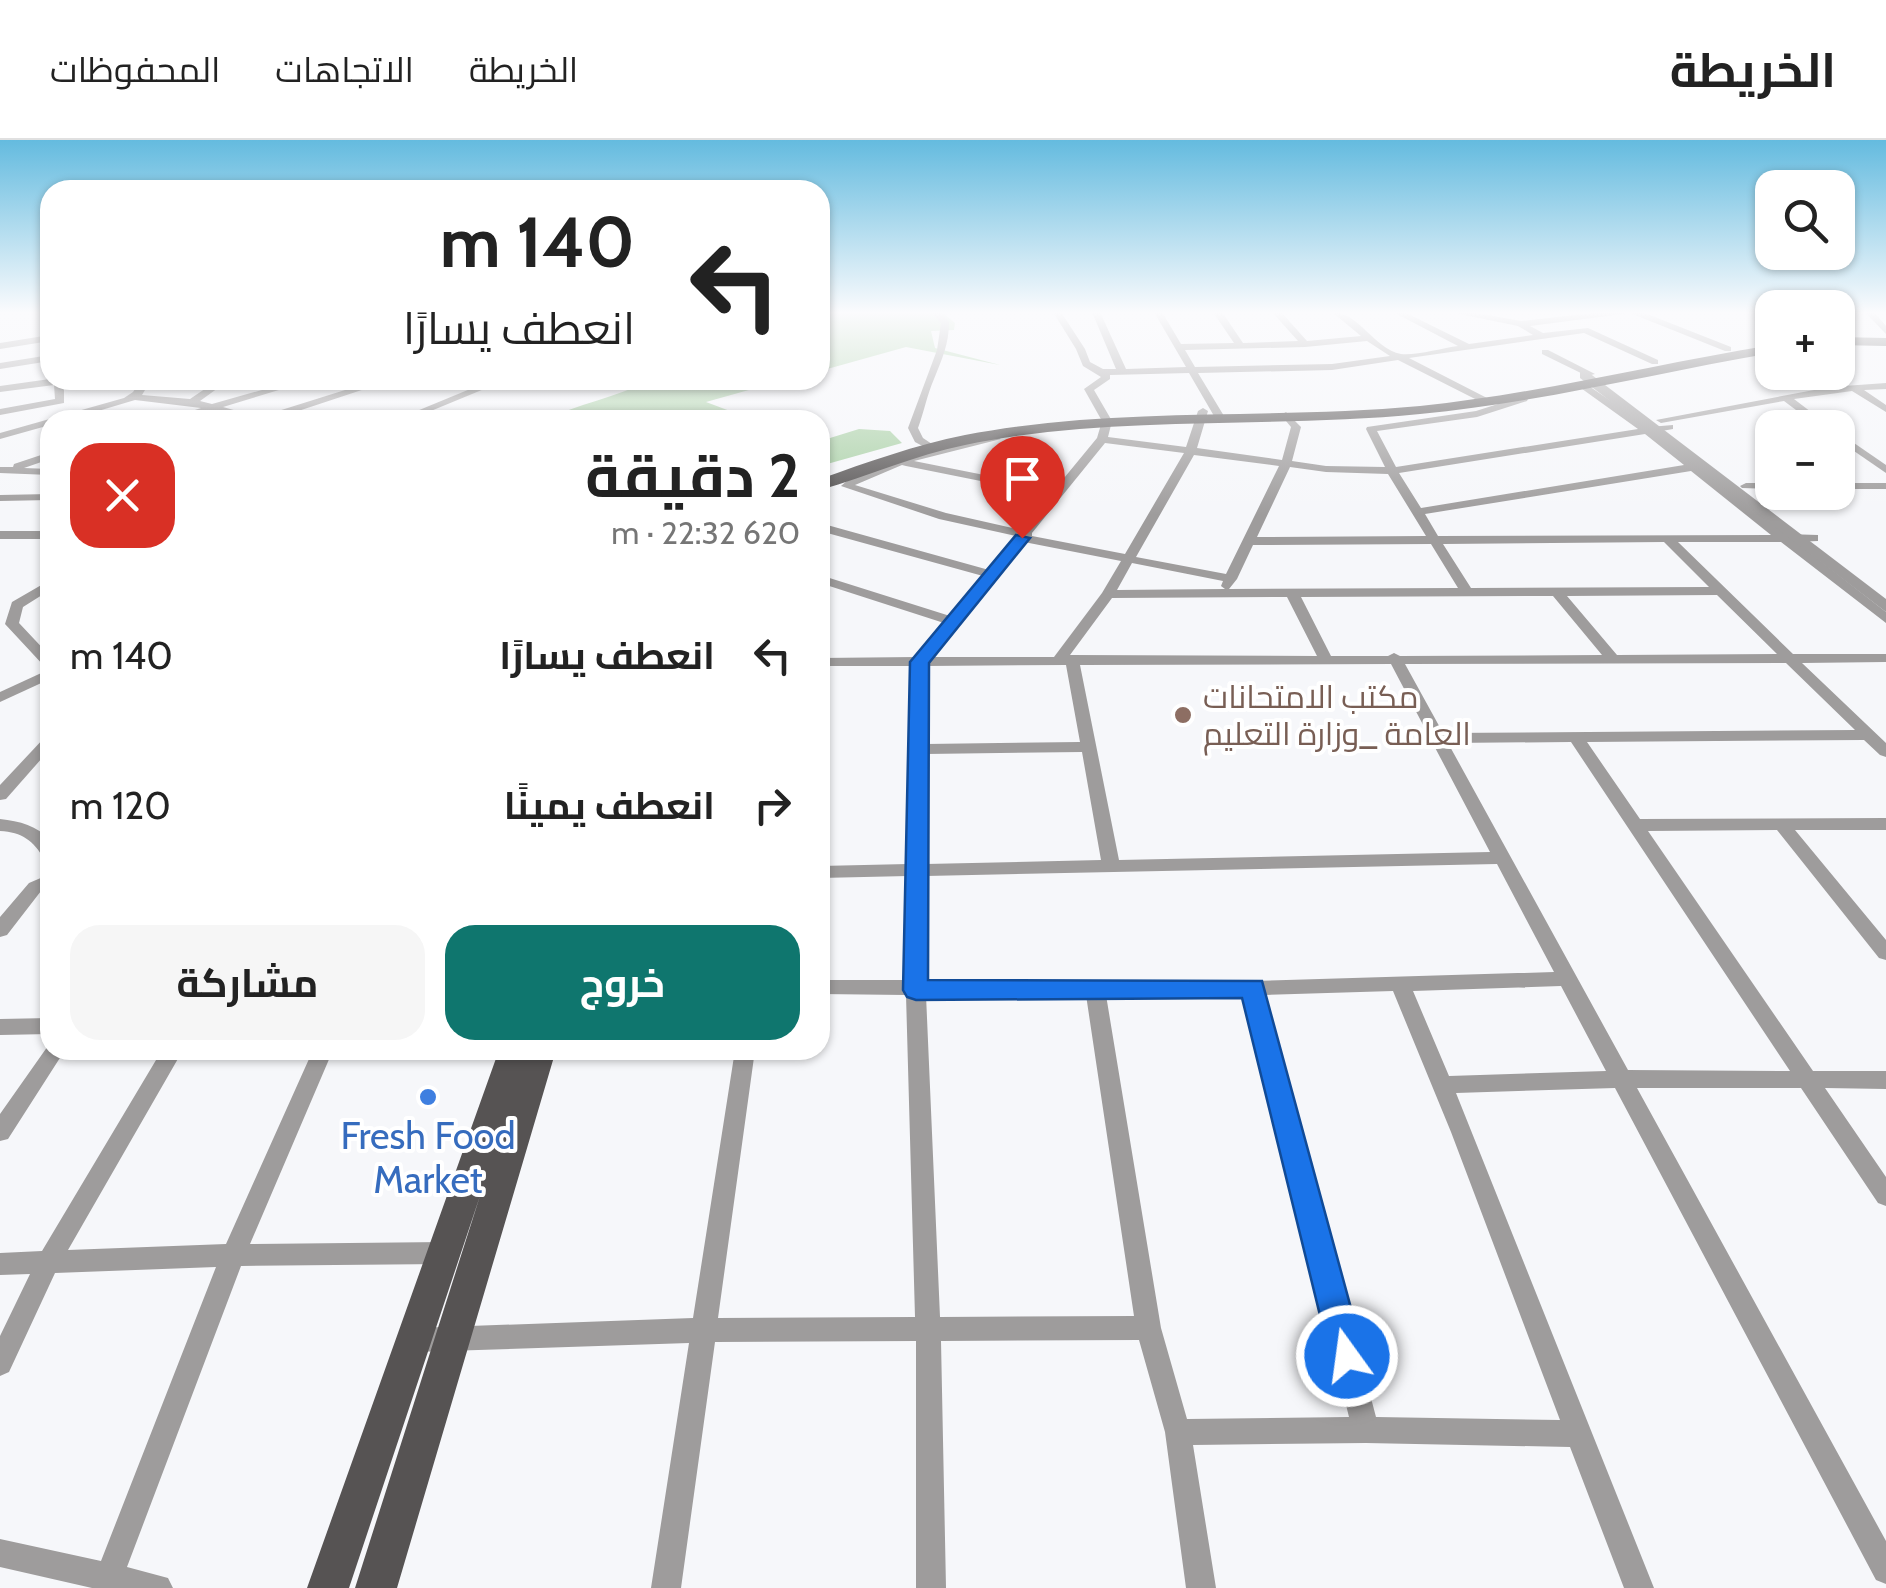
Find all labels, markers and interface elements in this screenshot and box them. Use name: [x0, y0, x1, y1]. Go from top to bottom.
text: الخريطة: [1670, 41, 1836, 99]
text: المحفوظات: [50, 48, 220, 91]
text: الاتجاهات: [275, 48, 414, 91]
text: الخريطة: [469, 48, 578, 91]
map controls: [1755, 170, 1855, 510]
button: search: [1755, 170, 1855, 270]
text: 140 m: [440, 199, 635, 285]
icon: left: [670, 220, 800, 350]
button: +: [1755, 290, 1855, 390]
text: انعطف يسارًا: [403, 301, 635, 355]
button: −: [1755, 410, 1855, 510]
pin: [980, 436, 1065, 539]
text: 2 دقيقة: [585, 439, 800, 512]
button: close: [70, 443, 175, 548]
icon: arrive: [995, 451, 1050, 506]
text: 620 m · 22:32: [611, 513, 800, 552]
icon: left: [745, 628, 800, 683]
text: 140 m: [70, 632, 173, 679]
text: انعطف يسارًا: [499, 632, 715, 679]
place label: مكتب الامتحانات العامة _وزارة التعليم: [1203, 677, 1471, 756]
marker: مكتب الامتحانات العامة _وزارة التعليم: [1172, 704, 1194, 726]
icon: right: [745, 778, 800, 833]
text: 120 m: [70, 782, 171, 829]
text: انعطف يمينًا: [504, 782, 715, 829]
button: مشاركة: [70, 925, 425, 1040]
button: خروج: [445, 925, 800, 1040]
marker: Fresh Food Market: [417, 1086, 439, 1108]
place label: Fresh Food Market: [340, 1112, 516, 1203]
position arrow: [1295, 1304, 1399, 1408]

